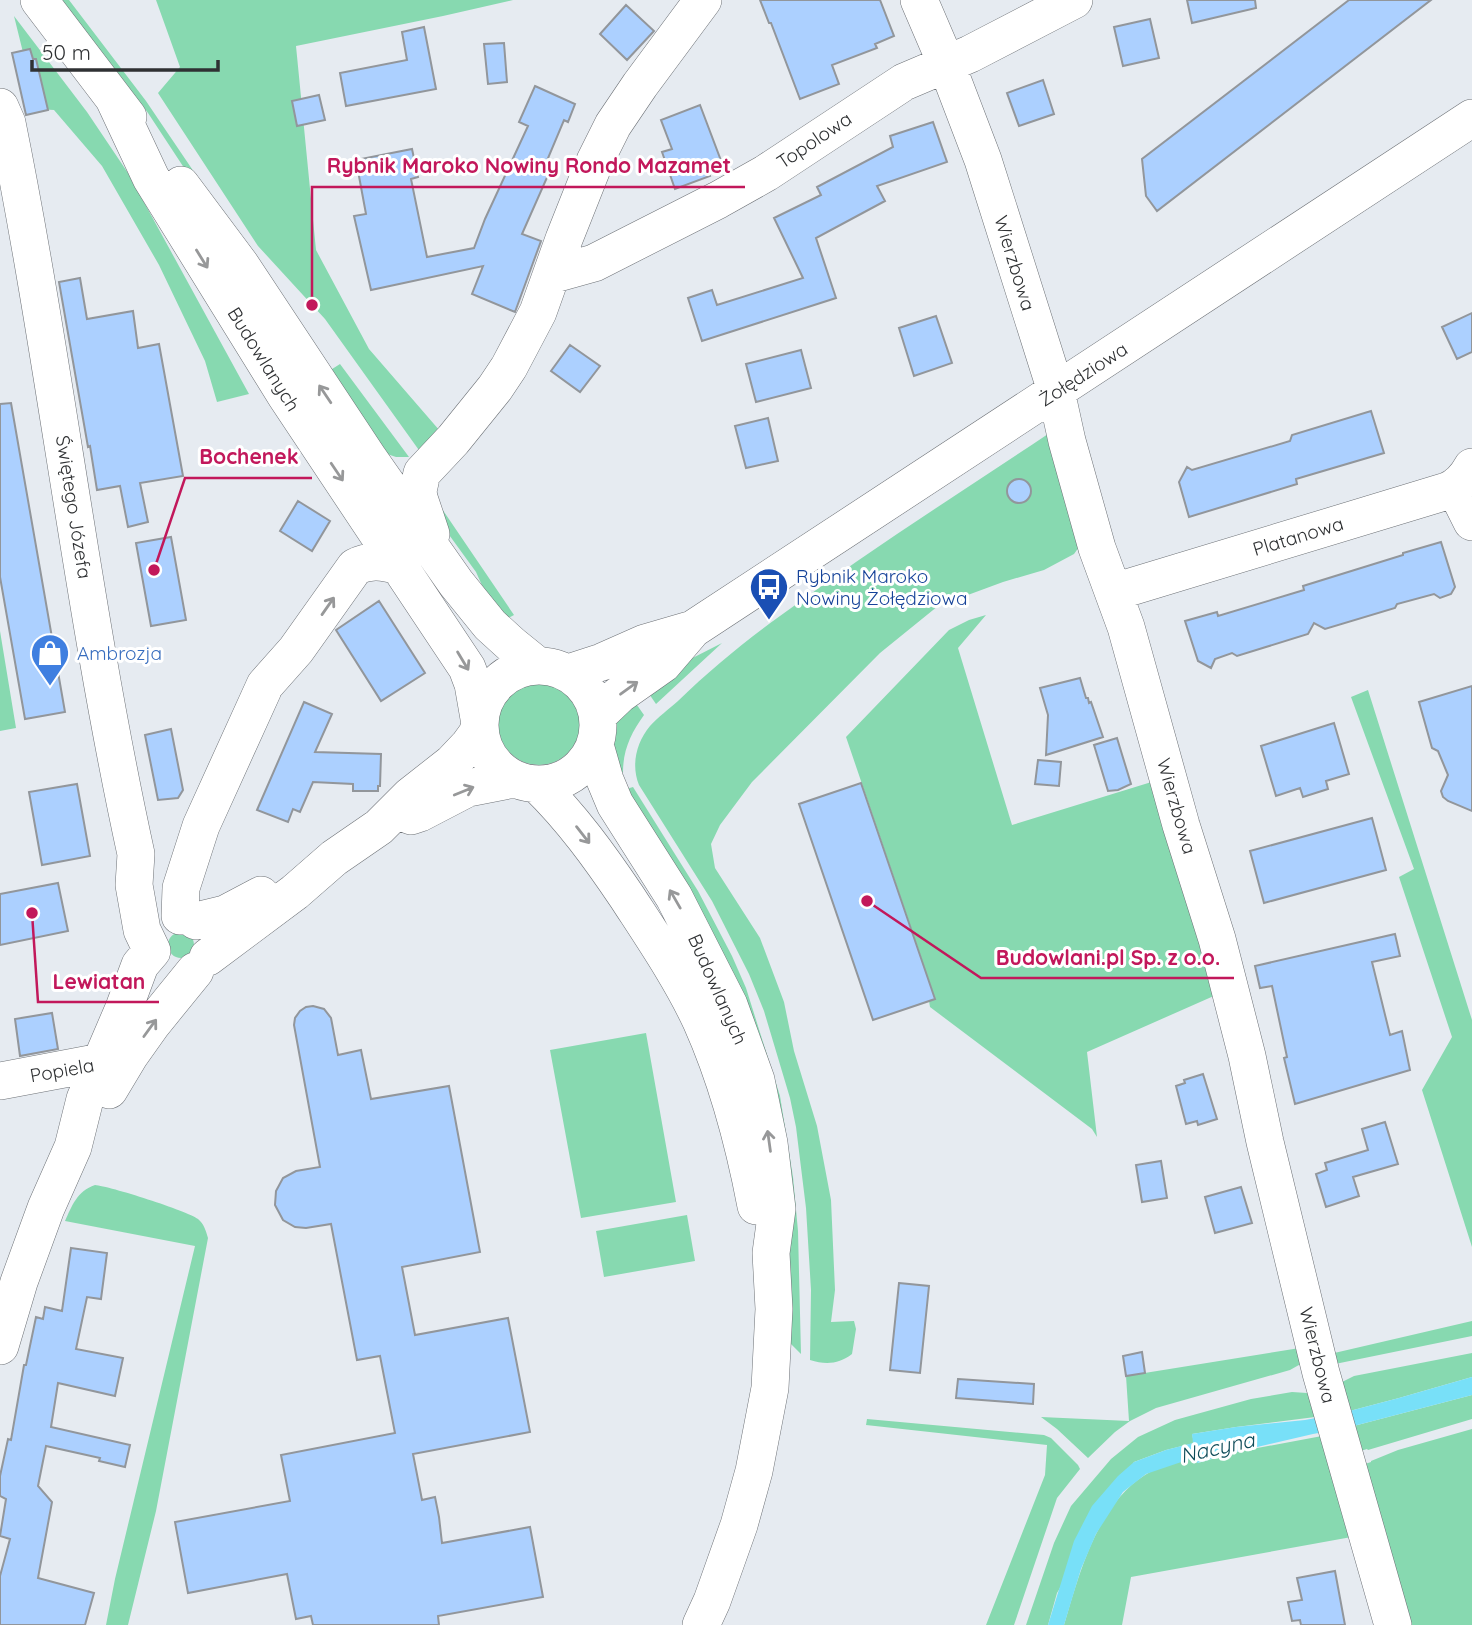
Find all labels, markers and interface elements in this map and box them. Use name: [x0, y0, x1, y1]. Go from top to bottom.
scale bar: [32, 28, 217, 72]
text: 50 m: [42, 39, 91, 65]
street label: Topolowa: [772, 106, 856, 174]
callout: Rybnik Maroko Nowiny Rondo Mazamet: [312, 145, 745, 187]
text: Rybnik Maroko Nowiny Rondo Mazamet: [327, 152, 731, 178]
street label: Wierzbowa: [989, 212, 1041, 314]
one-way arrow: [195, 248, 209, 268]
street label: Budowlanych: [222, 302, 306, 416]
street label: Żołędziowa: [1034, 336, 1132, 412]
one-way arrow: [318, 385, 332, 404]
street label: Świętego Józefa: [51, 433, 97, 581]
callout: Bochenek: [185, 436, 312, 478]
text: Bochenek: [199, 443, 299, 469]
one-way arrow: [330, 461, 344, 481]
street label: Platanowa: [1250, 511, 1346, 561]
place label: Rybnik Maroko Nowiny Żołędziowa: [796, 564, 967, 610]
bus stop icon: Rybnik Maroko Nowiny Żołędziowa: [748, 566, 790, 621]
one-way arrow: [321, 597, 335, 616]
shop icon: Ambrozja: [29, 632, 71, 687]
place label: Ambrozja: [77, 641, 162, 665]
one-way arrow: [455, 651, 470, 670]
one-way arrow: [619, 680, 638, 695]
street label: Wierzbowa: [1152, 755, 1202, 857]
one-way arrow: [452, 783, 474, 796]
one-way arrow: [575, 825, 590, 844]
one-way arrow: [668, 890, 682, 910]
street label: Budowlanych: [683, 930, 753, 1048]
callout: Budowlani.pl Sp. z o.o.: [981, 936, 1234, 978]
text: Budowlani.pl Sp. z o.o.: [996, 944, 1220, 970]
callout: Lewiatan: [38, 960, 159, 1002]
text: Lewiatan: [53, 968, 145, 994]
one-way arrow: [143, 1019, 157, 1038]
street label: Popiela: [28, 1053, 96, 1087]
one-way arrow: [762, 1130, 775, 1153]
street label: Wierzbowa: [1294, 1304, 1342, 1406]
water label: Nacyna: [1177, 1426, 1258, 1468]

